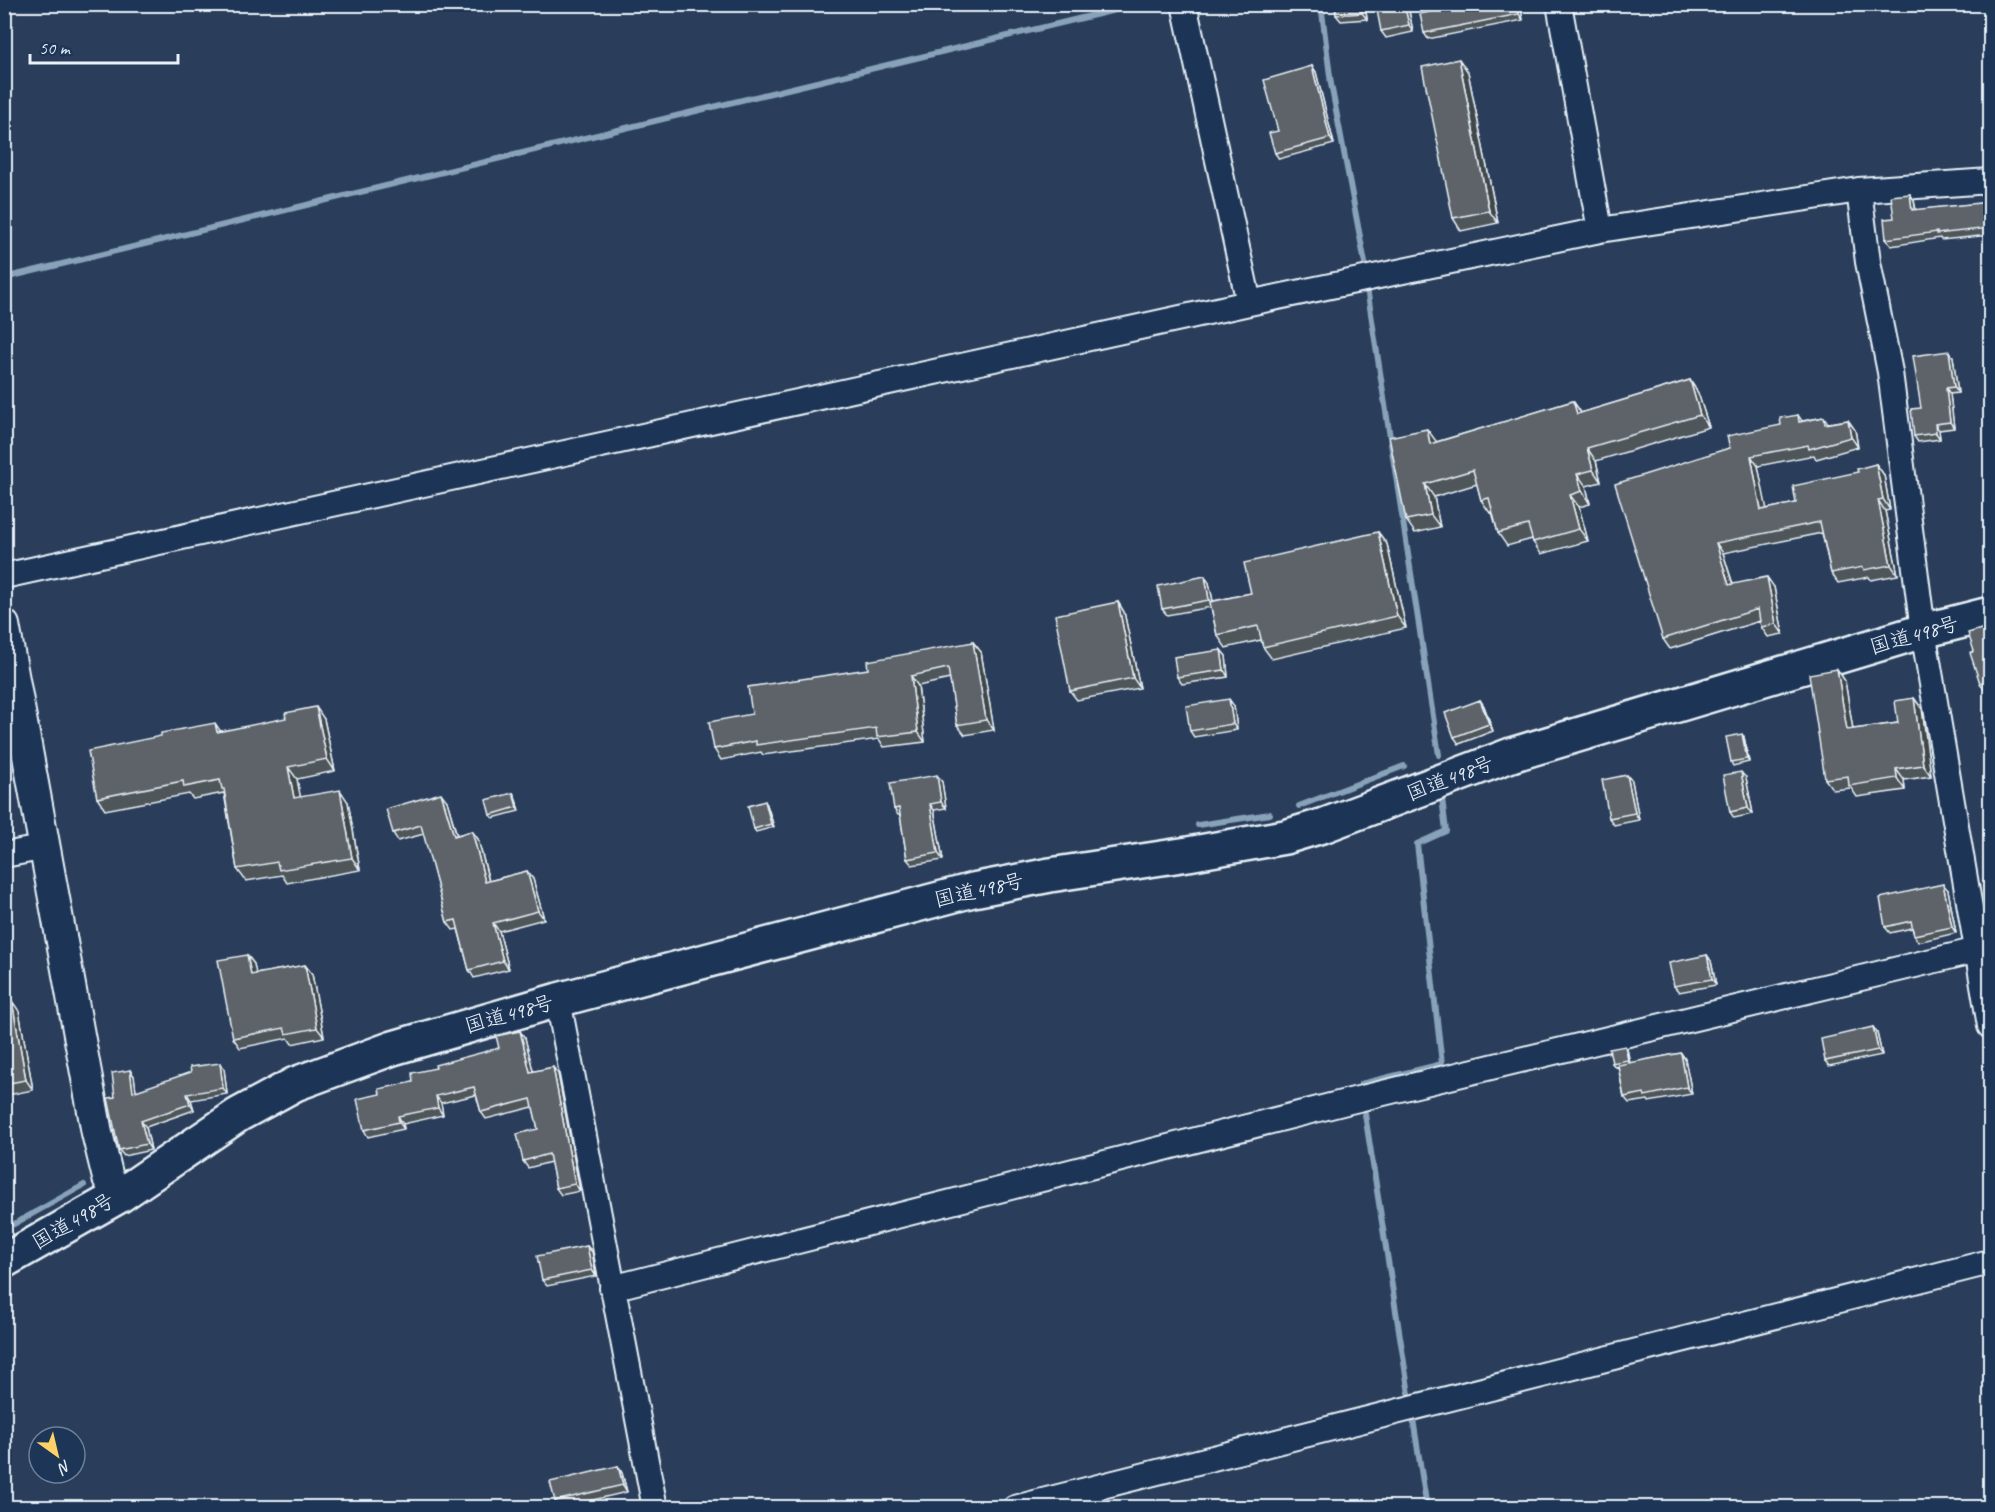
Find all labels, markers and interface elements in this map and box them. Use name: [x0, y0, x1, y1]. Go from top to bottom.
scale bar: [30, 27, 178, 65]
text: 50 m: [39, 37, 72, 59]
street label: 国道498号: [1867, 610, 1961, 660]
street label: 国道498号: [1403, 749, 1497, 807]
street label: 国道498号: [932, 867, 1026, 913]
street label: 国道498号: [462, 989, 556, 1039]
street label: 国道498号: [27, 1187, 119, 1255]
north arrow: [27, 1425, 87, 1485]
text: N: [53, 1456, 75, 1479]

